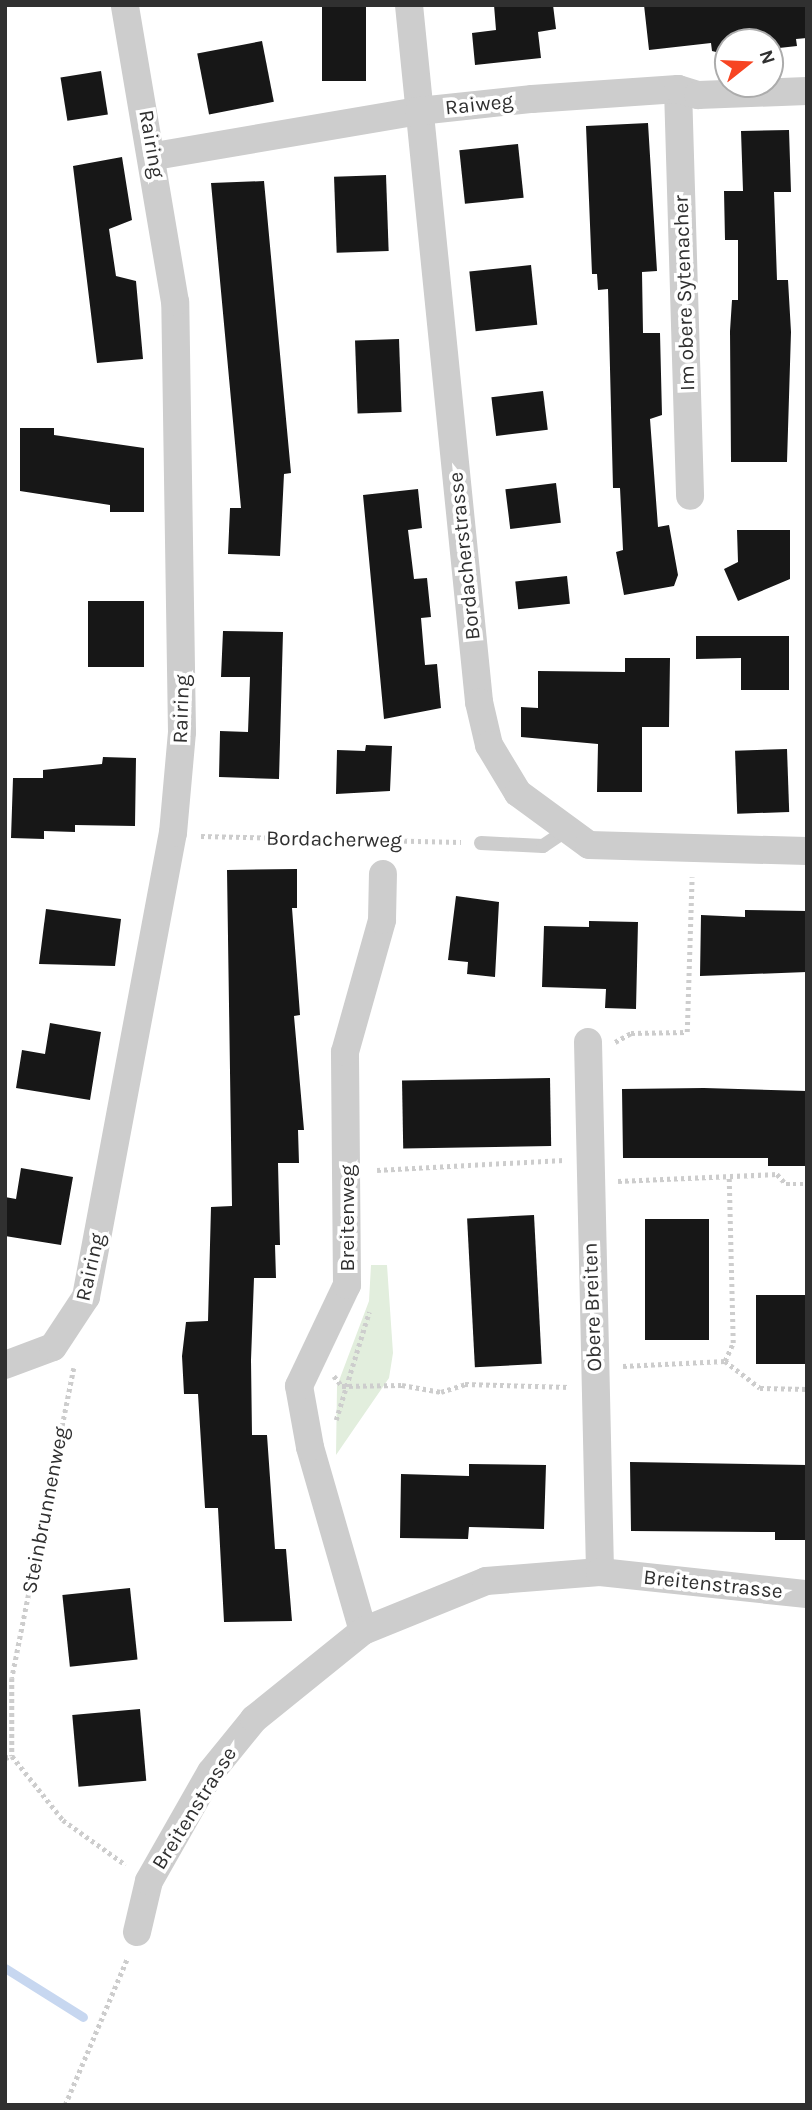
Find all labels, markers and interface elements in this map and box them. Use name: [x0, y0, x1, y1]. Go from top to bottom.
north arrow: [714, 28, 784, 98]
text: N: [755, 47, 780, 67]
street label: Raiweg: [444, 88, 514, 120]
street label: Rairing: [134, 108, 170, 180]
street label: Im obere Sytenacher: [668, 195, 700, 391]
street label: Bordacherstrasse: [443, 471, 485, 641]
street label: Rairing: [167, 674, 195, 744]
street label: Bordacherweg: [266, 825, 402, 853]
street label: Breitenweg: [334, 1165, 360, 1271]
street label: Rairing: [70, 1231, 110, 1303]
street label: Obere Breiten: [577, 1242, 607, 1372]
street label: Steinbrunnenweg: [16, 1424, 74, 1596]
street label: Breitenstrasse: [642, 1564, 784, 1604]
street label: Breitenstrasse: [146, 1742, 242, 1874]

